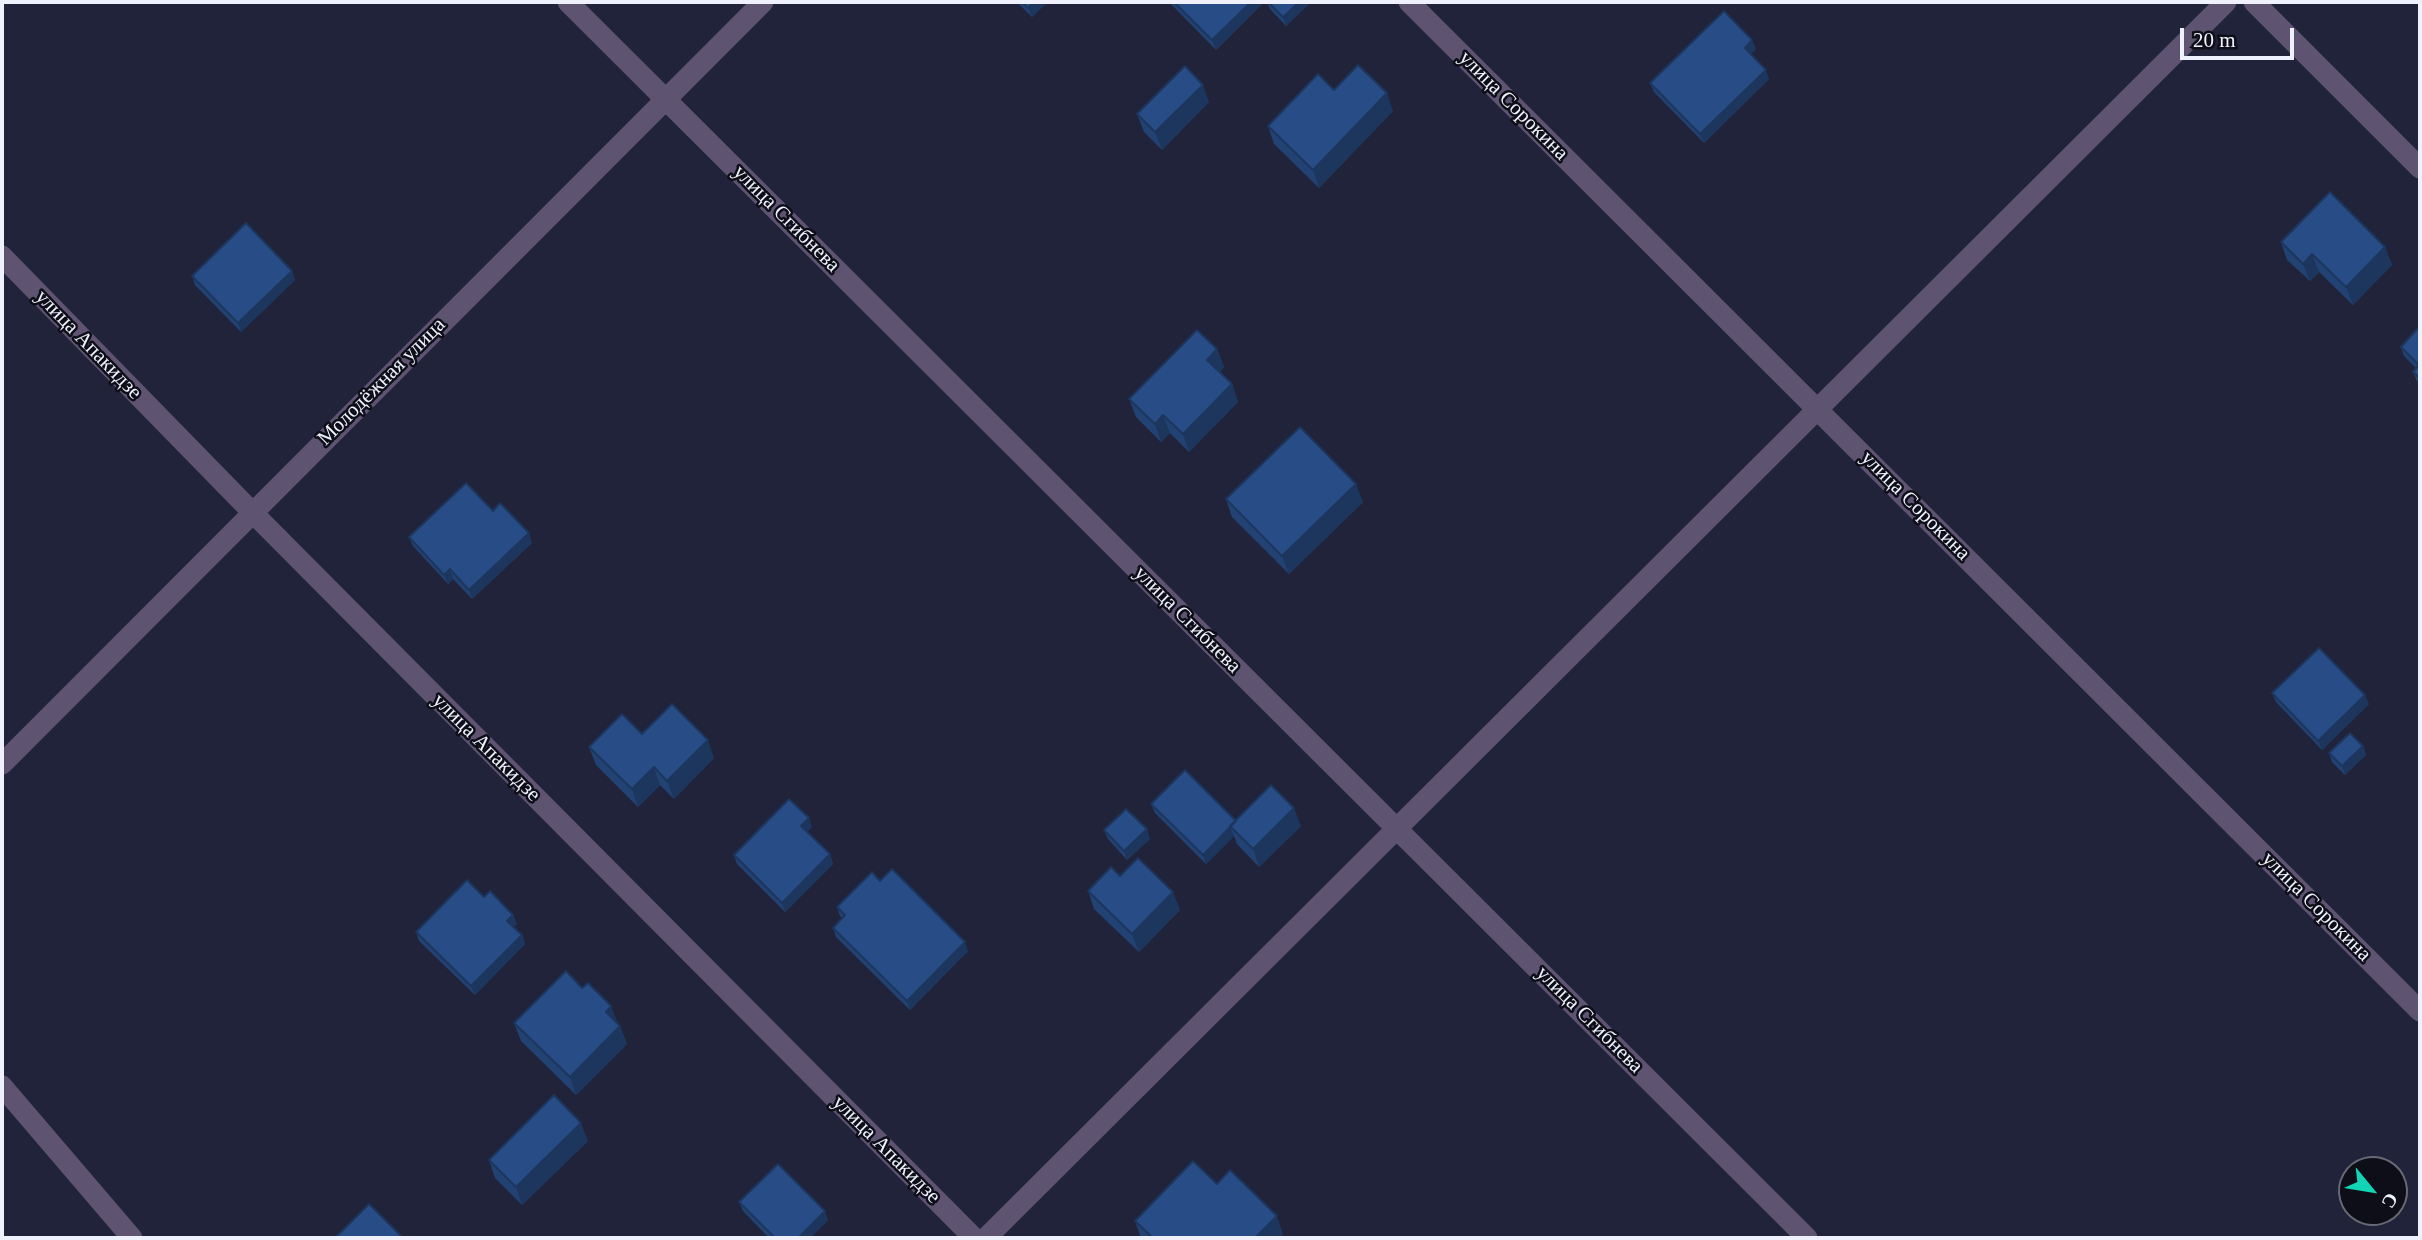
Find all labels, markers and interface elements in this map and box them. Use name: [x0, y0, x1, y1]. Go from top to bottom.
scale bar: [2184, 14, 2298, 58]
text: 20 m: [2193, 28, 2236, 52]
street label: улица Сорокина: [1453, 46, 1573, 166]
street label: улица Сгибнева: [727, 160, 845, 278]
street label: улица Апакидзе: [29, 285, 147, 405]
street label: Молодёжная улица: [313, 313, 451, 451]
street label: улица Сорокина: [1855, 446, 1975, 566]
street label: улица Сгибнева: [1128, 561, 1246, 679]
street label: улица Апакидзе: [427, 689, 545, 807]
street label: улица Сорокина: [2256, 847, 2376, 967]
street label: улица Сгибнева: [1530, 961, 1648, 1079]
street label: улица Апакидзе: [827, 1091, 945, 1209]
north arrow: [2338, 1156, 2408, 1226]
text: С: [2377, 1190, 2402, 1212]

